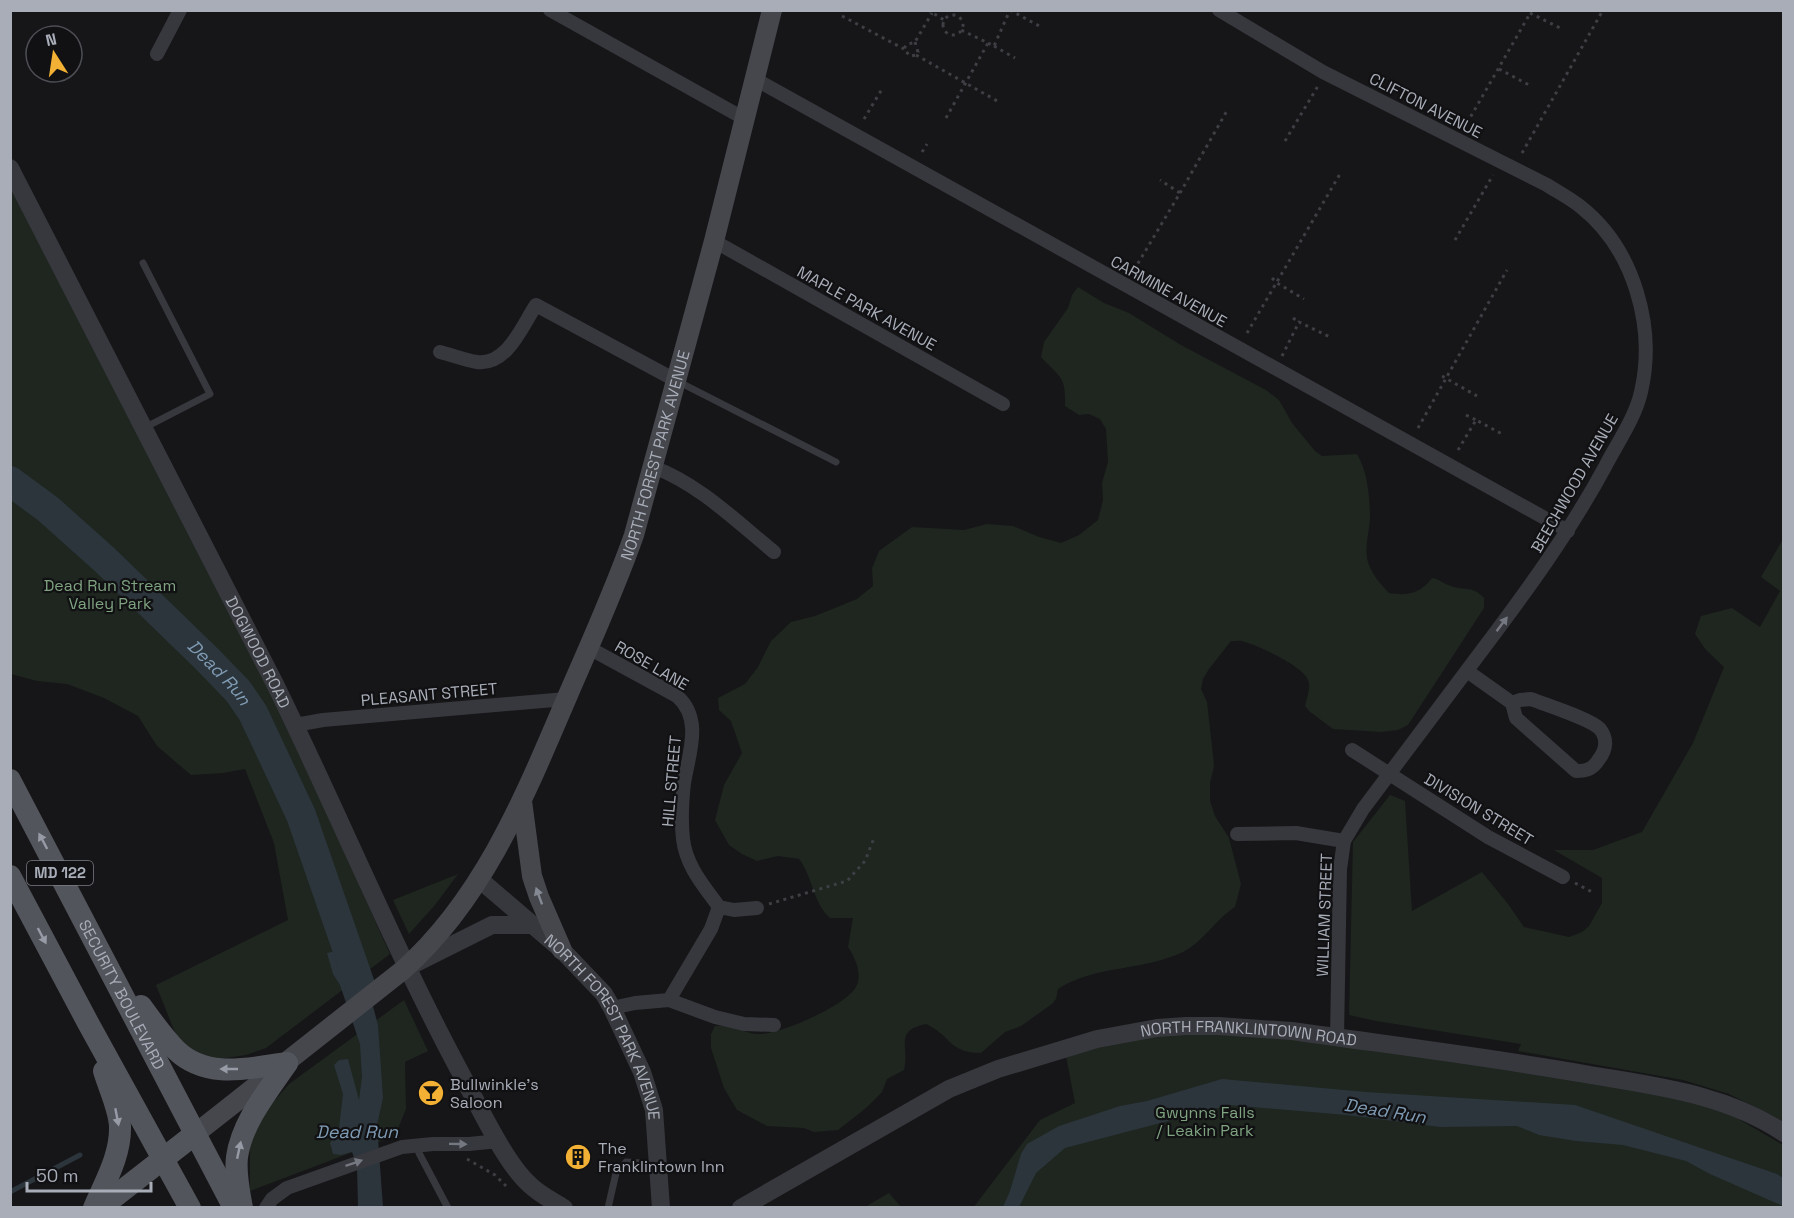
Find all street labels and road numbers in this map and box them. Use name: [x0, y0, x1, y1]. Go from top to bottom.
street label: CLIFTON AVENUE: [1366, 68, 1486, 143]
street label: CARMINE AVENUE: [1107, 251, 1231, 332]
street label: MAPLE PARK AVENUE: [793, 261, 940, 356]
street label: NORTH FOREST PARK AVENUE: [616, 348, 695, 563]
street label: BEECHWOOD AVENUE: [1526, 410, 1623, 557]
street label: DOGWOOD ROAD: [221, 593, 295, 712]
street label: ROSE LANE: [611, 636, 693, 695]
street label: PLEASANT STREET: [360, 678, 498, 711]
street label: HILL STREET: [657, 734, 686, 828]
street label: DIVISION STREET: [1420, 769, 1537, 850]
street label: WILLIAM STREET: [1312, 853, 1337, 977]
road number: MD 122: [27, 861, 93, 885]
street label: SECURITY BOULEVARD: [74, 916, 170, 1073]
street label: NORTH FOREST PARK AVENUE: [540, 930, 665, 1121]
street label: NORTH FRANKLINTOWN ROAD: [1139, 1016, 1358, 1051]

